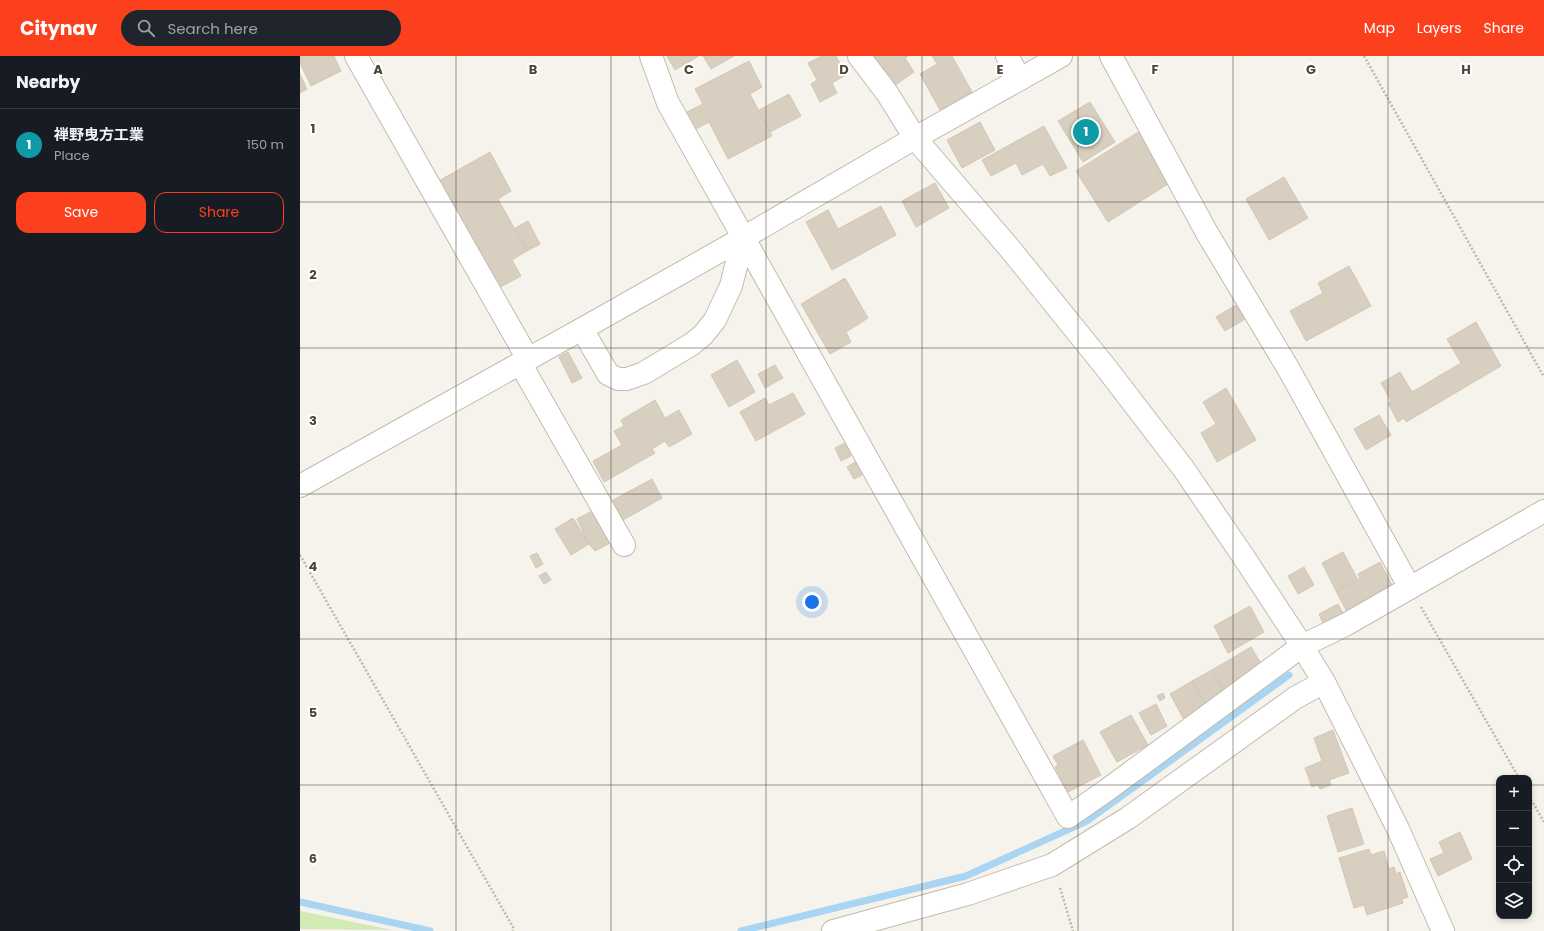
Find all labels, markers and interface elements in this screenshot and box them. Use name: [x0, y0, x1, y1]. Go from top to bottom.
search box: [121, 10, 401, 46]
text: Citynav: [20, 15, 97, 42]
icon: search: [135, 17, 157, 39]
text: Search here: [167, 18, 258, 39]
text: Map: [1364, 18, 1395, 38]
text: Layers: [1417, 18, 1461, 38]
text: Share: [1483, 18, 1524, 38]
text: A: [373, 60, 383, 79]
text: B: [529, 60, 538, 79]
text: C: [684, 60, 694, 79]
text: D: [839, 60, 849, 79]
text: E: [996, 60, 1004, 79]
text: F: [1151, 60, 1159, 79]
text: G: [1306, 60, 1316, 79]
text: H: [1461, 60, 1471, 79]
text: Nearby: [16, 70, 80, 94]
pin: 1: [1073, 117, 1099, 147]
text: 1: [311, 119, 315, 138]
text: 禅野曳方工業: [54, 124, 144, 145]
text: 1: [27, 135, 31, 154]
text: 150 m: [247, 135, 284, 154]
text: Place: [54, 146, 89, 165]
button: Save: [16, 192, 146, 233]
button: Share: [154, 192, 284, 233]
text: 2: [309, 265, 317, 284]
text: 3: [309, 411, 317, 430]
text: 4: [309, 557, 318, 576]
your location: [802, 592, 822, 612]
text: 5: [309, 703, 317, 722]
map controls: [1496, 775, 1532, 919]
button: +: [1496, 775, 1532, 811]
button: −: [1496, 811, 1532, 847]
button: locate: [1496, 847, 1532, 883]
text: 6: [309, 849, 317, 868]
button: layers: [1496, 883, 1532, 919]

